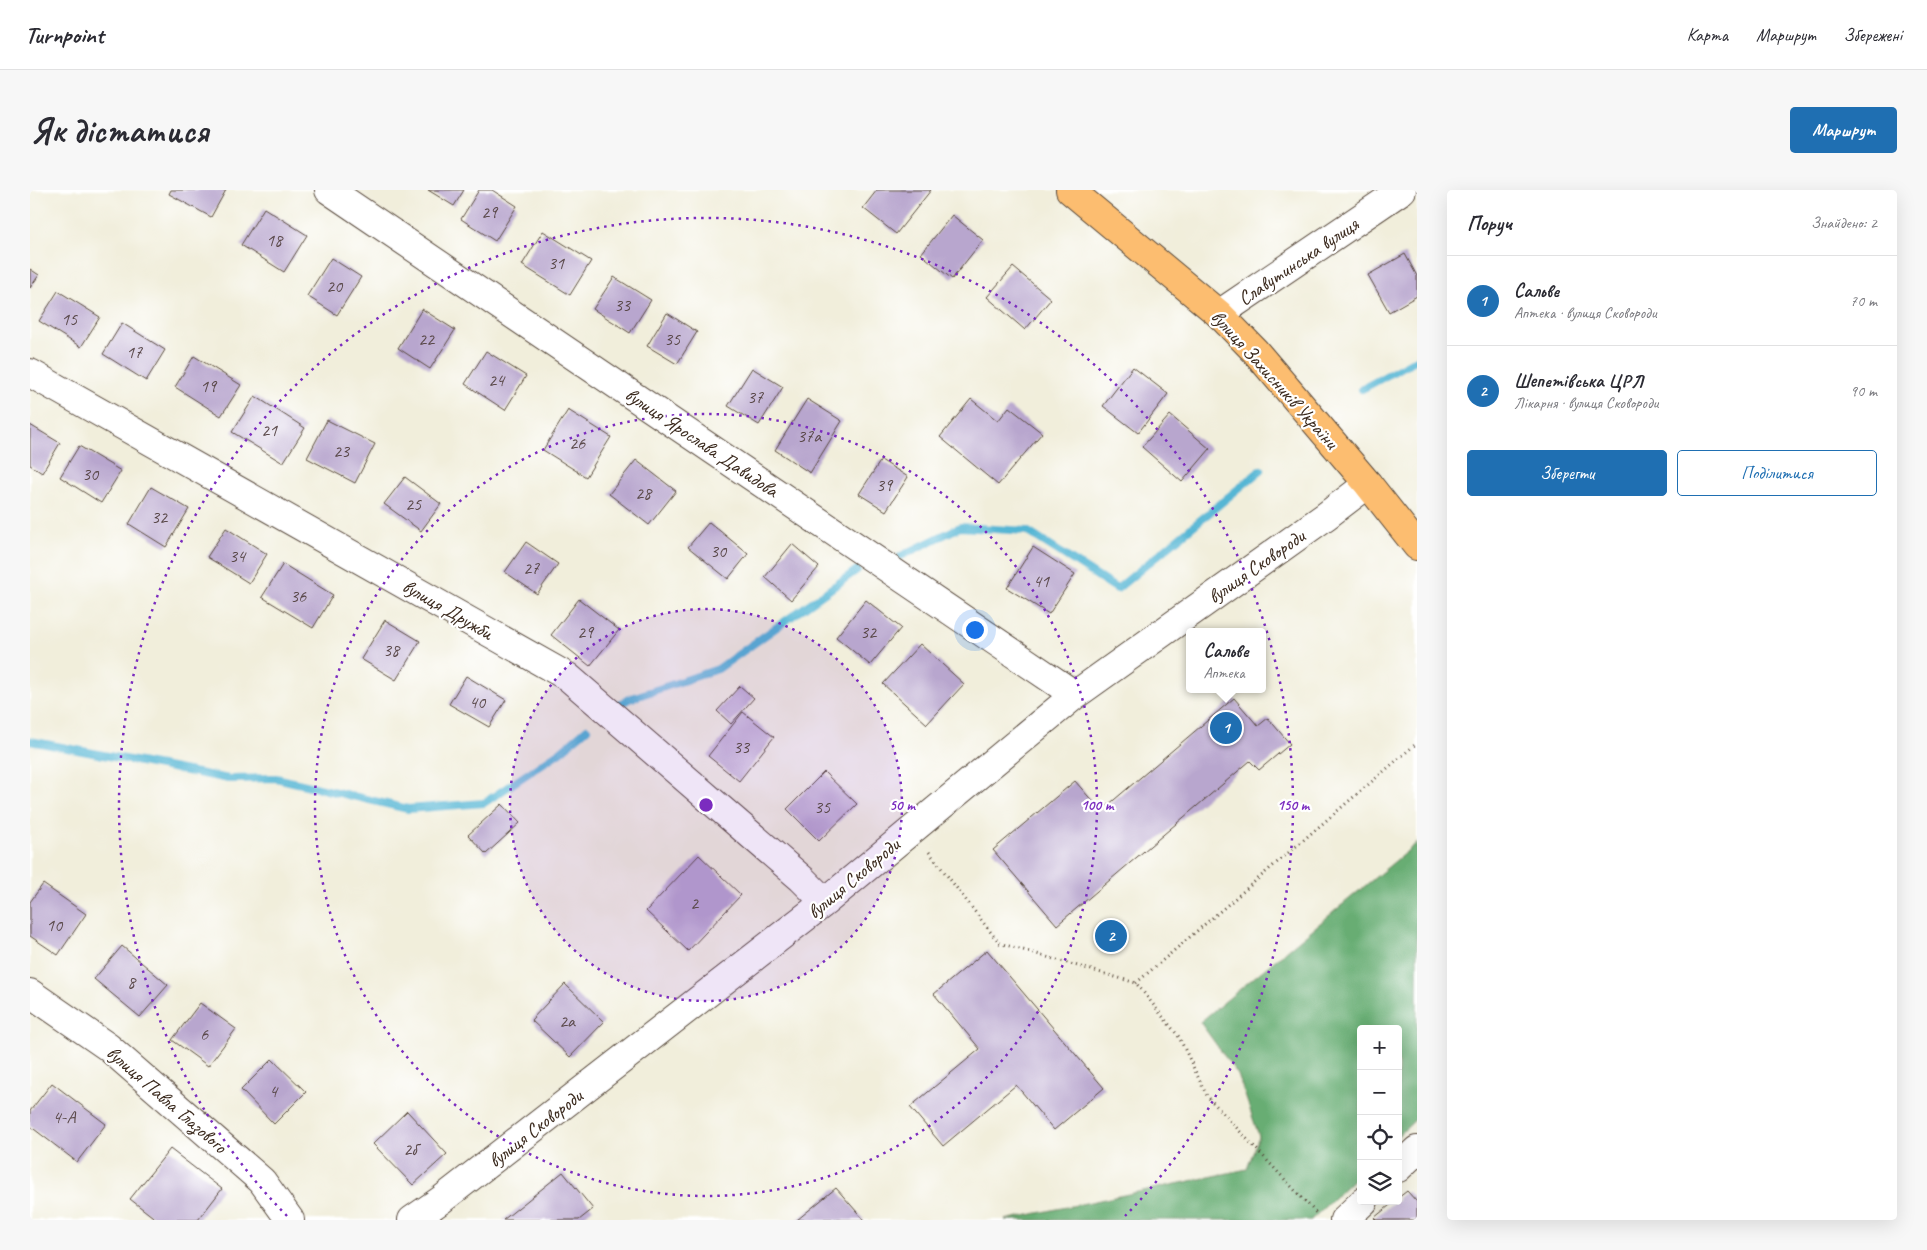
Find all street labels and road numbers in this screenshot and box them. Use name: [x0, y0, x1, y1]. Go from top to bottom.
street label: Славутинська вулиця: [1233, 211, 1364, 311]
street label: вулиця Захисників України: [1206, 305, 1345, 455]
street label: вулиця Ярослава Давидова: [620, 382, 784, 504]
street label: вулиця Сковороди: [1203, 523, 1311, 609]
street label: вулиця Дружби: [398, 574, 498, 646]
street label: вулиця Сковороди: [802, 831, 906, 924]
street label: вулиця Павла Глазового: [101, 1040, 233, 1160]
street label: вулиця Сковороди: [483, 1083, 589, 1173]

